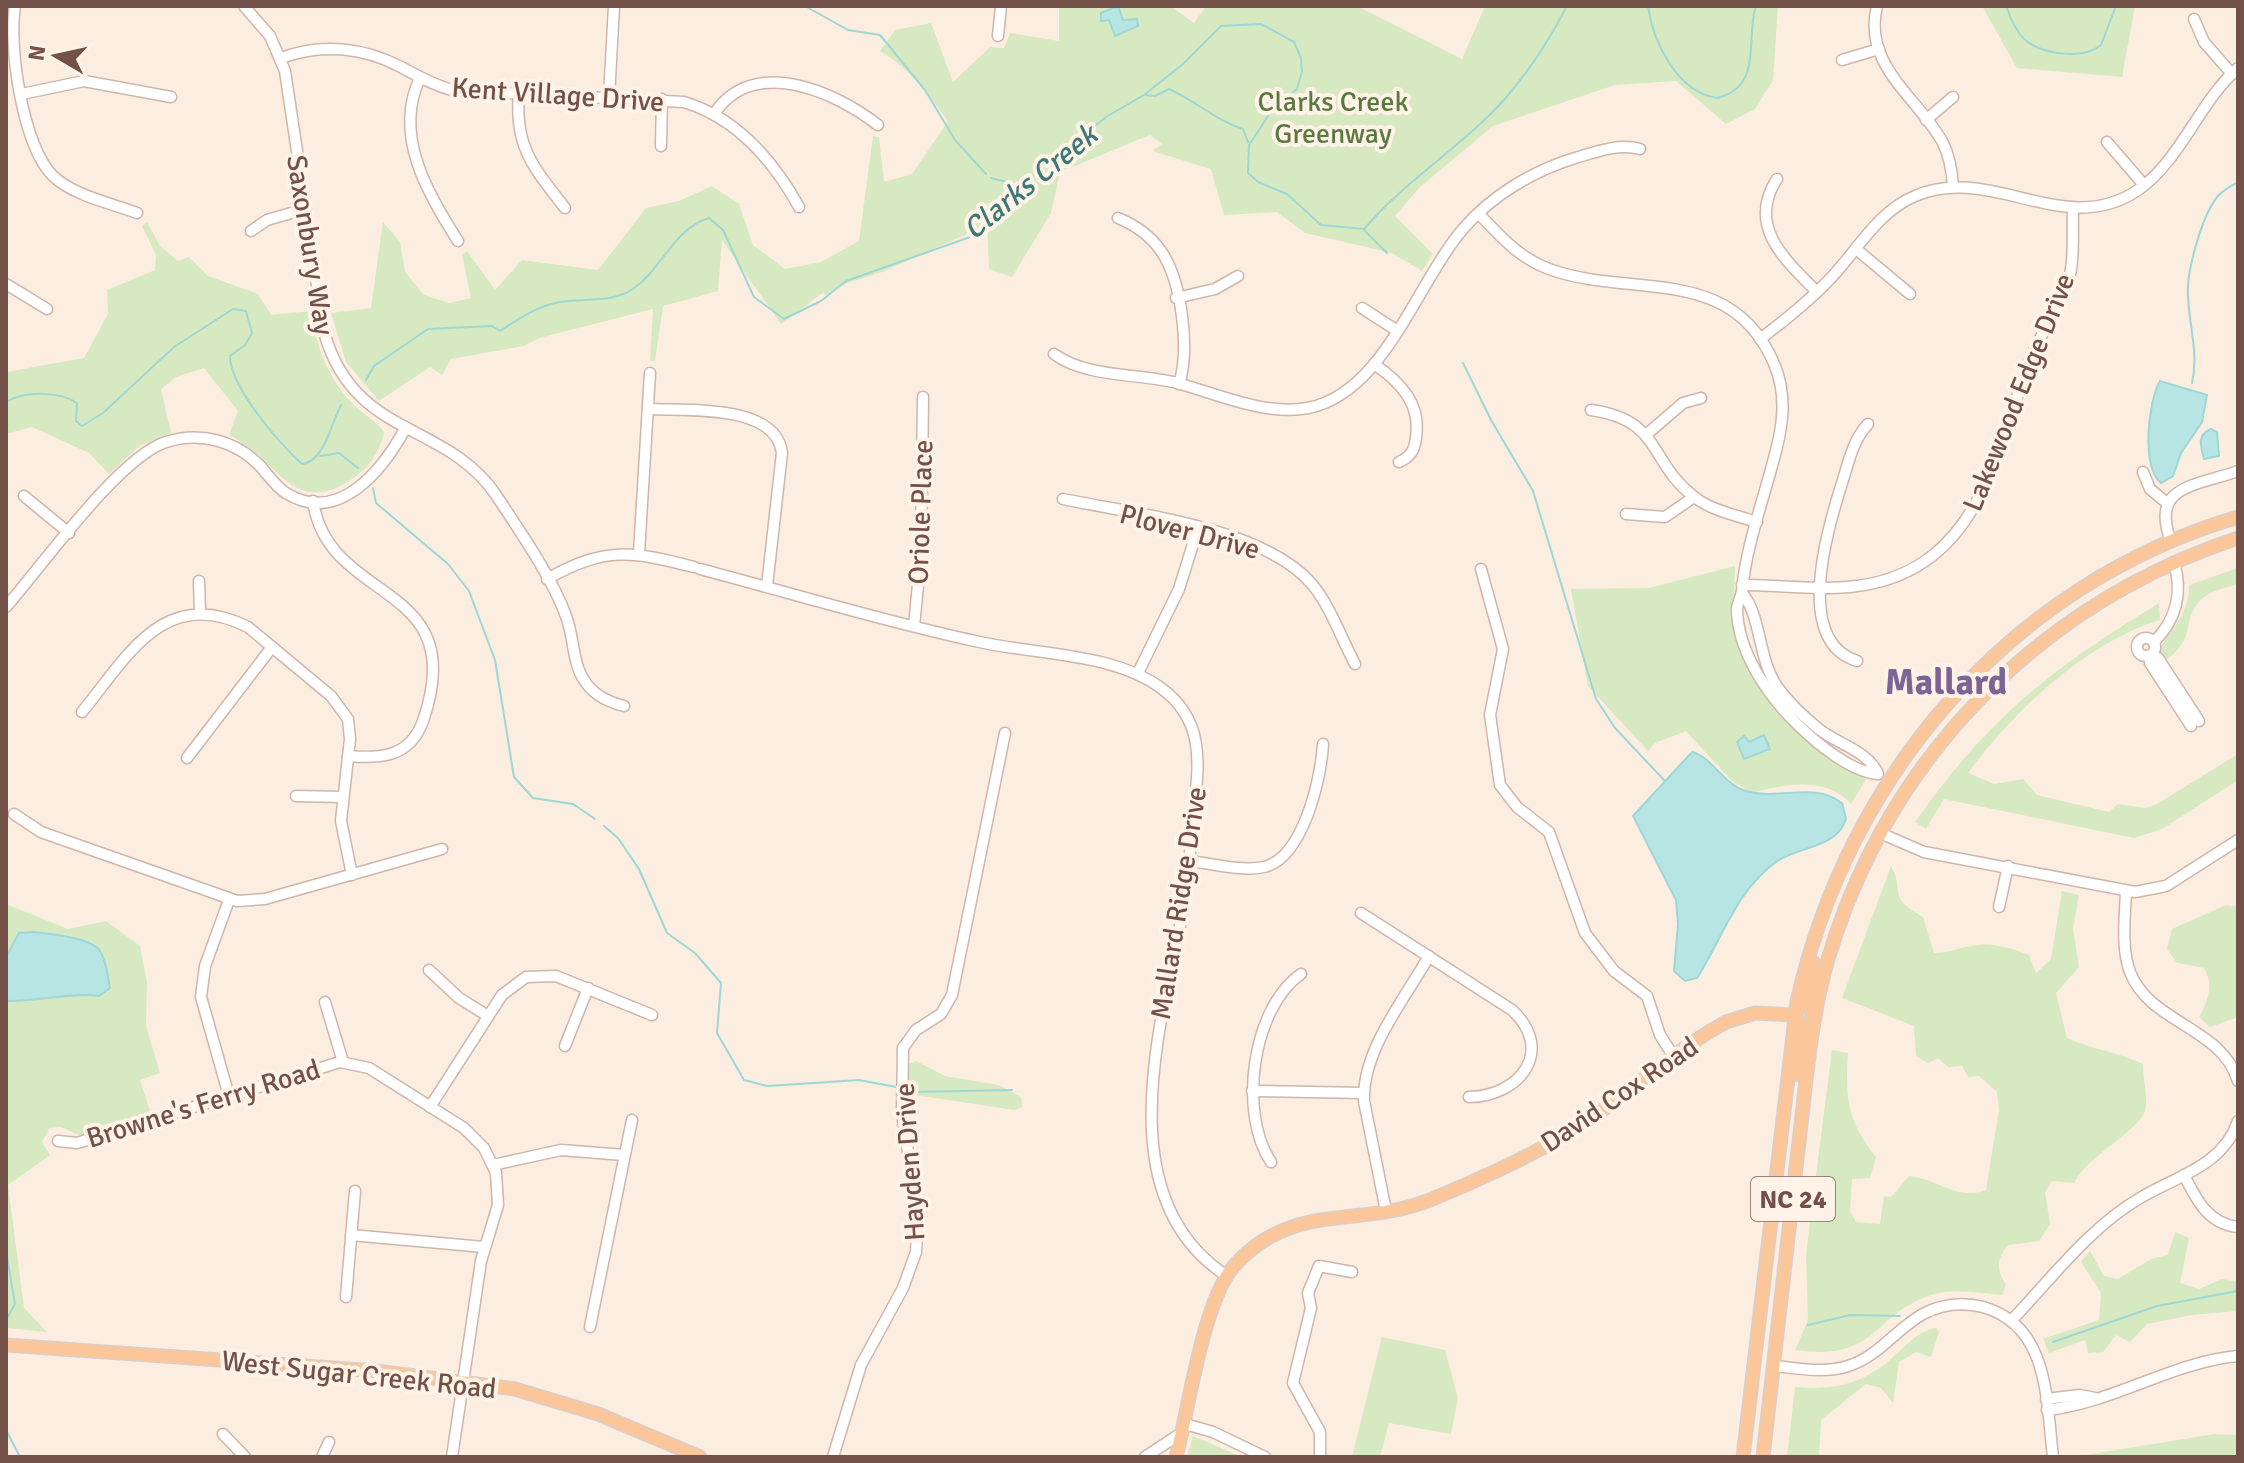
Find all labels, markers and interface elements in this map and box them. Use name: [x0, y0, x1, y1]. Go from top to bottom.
north arrow: [16, 16, 96, 96]
text: N: [22, 43, 51, 63]
street label: Kent Village Drive: [451, 71, 665, 119]
park label: Clarks Creek Greenway: [1258, 85, 1408, 151]
water label: Clarks Creek: [956, 115, 1107, 248]
street label: Saxonbury Way: [279, 153, 341, 338]
street label: Lakewood Edge Drive: [1956, 268, 2082, 516]
street label: Oriole Place: [901, 439, 941, 585]
street label: Plover Drive: [1116, 497, 1263, 567]
district label: Mallard: [1885, 660, 2007, 705]
street label: Mallard Ridge Drive: [1144, 784, 1214, 1022]
street label: David Cox Road: [1534, 1030, 1705, 1160]
street label: Browne's Ferry Road: [82, 1052, 324, 1156]
street label: Hayden Drive: [888, 1082, 932, 1242]
road number: NC 24: [1751, 1177, 1835, 1221]
street label: West Sugar Creek Road: [220, 1344, 498, 1406]

